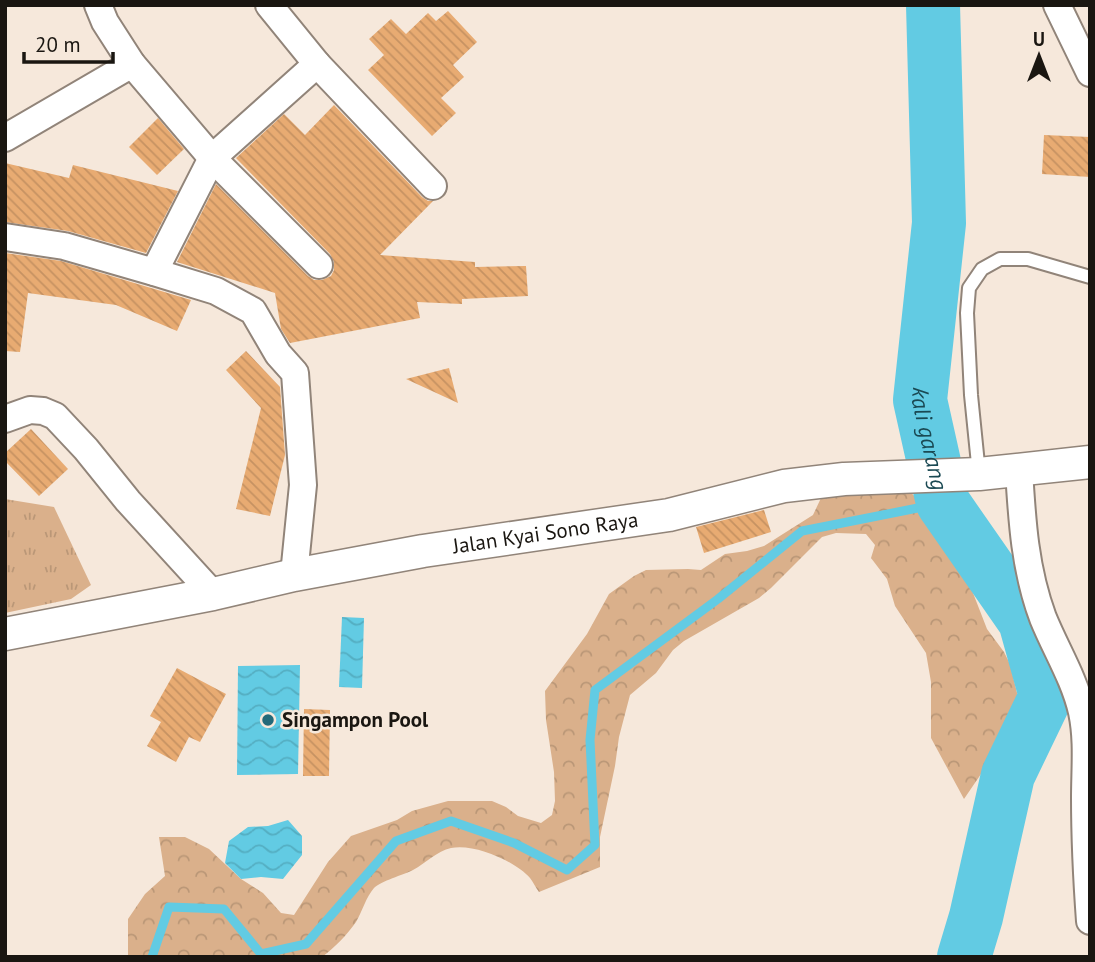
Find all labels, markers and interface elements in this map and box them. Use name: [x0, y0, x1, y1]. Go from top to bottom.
scale bar: [24, 21, 114, 65]
north arrow: [1004, 21, 1074, 91]
text: U: [1033, 27, 1045, 51]
text: 20 m: [35, 31, 81, 58]
water label: kali garang: [906, 386, 955, 493]
street label: Jalan Kyai Sono Raya: [450, 506, 640, 560]
place label: Singampon Pool: [282, 706, 429, 733]
marker: Singampon Pool: [260, 712, 276, 728]

